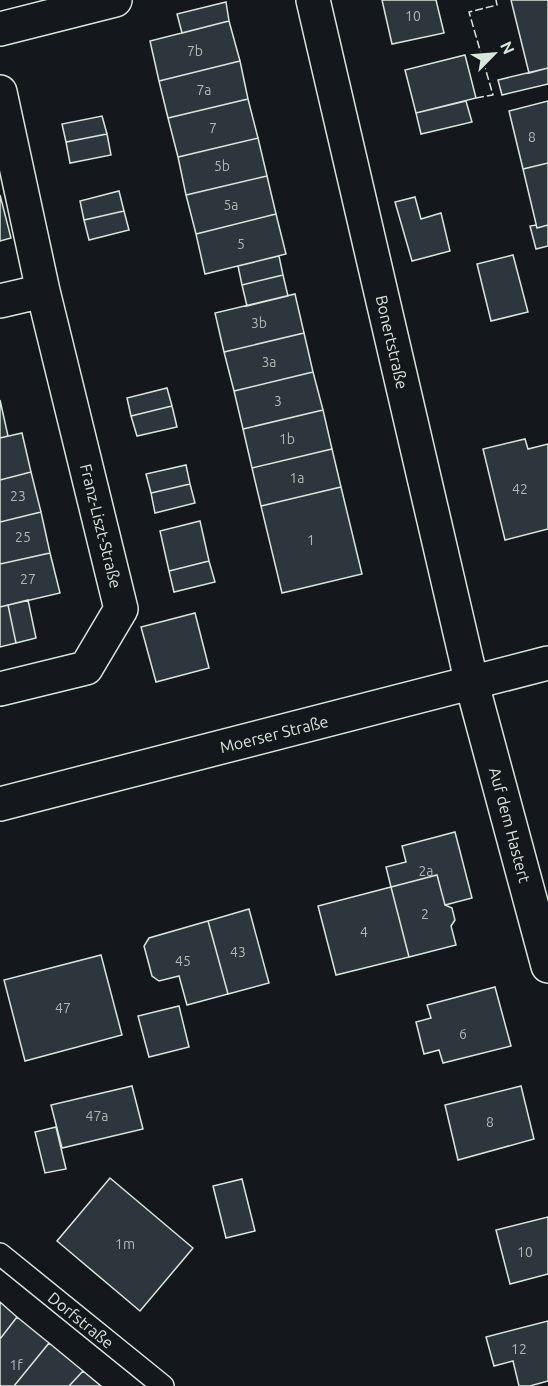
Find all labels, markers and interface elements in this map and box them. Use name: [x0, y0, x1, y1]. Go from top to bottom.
house number: 10: [405, 8, 421, 24]
north arrow: [464, 24, 524, 84]
text: N: [497, 38, 518, 57]
house number: 7b: [187, 43, 203, 59]
house number: 7a: [196, 82, 212, 98]
house number: 7: [209, 120, 217, 136]
house number: 8: [528, 129, 536, 145]
house number: 5b: [214, 158, 230, 174]
house number: 5a: [223, 197, 239, 213]
house number: 5: [237, 236, 245, 252]
street label: Bonertstraße: [372, 293, 412, 391]
house number: 3b: [251, 315, 267, 331]
house number: 3a: [261, 354, 277, 370]
house number: 3: [274, 393, 282, 409]
house number: 1b: [279, 431, 295, 447]
street label: Franz-Liszt-Straße: [77, 462, 125, 590]
house number: 1a: [289, 470, 305, 486]
house number: 42: [512, 481, 528, 497]
house number: 23: [10, 488, 26, 504]
house number: 25: [15, 529, 31, 545]
house number: 1: [307, 532, 315, 548]
house number: 27: [20, 571, 36, 587]
street label: Moerser Straße: [218, 712, 330, 756]
street label: Auf dem Hastert: [486, 765, 534, 885]
house number: 2a: [418, 863, 434, 879]
house number: 2: [421, 906, 429, 922]
house number: 4: [360, 924, 368, 940]
house number: 43: [230, 944, 246, 960]
house number: 45: [175, 953, 191, 969]
house number: 47: [55, 1000, 71, 1016]
house number: 6: [459, 1026, 467, 1042]
house number: 47a: [86, 1108, 109, 1124]
house number: 8: [486, 1114, 494, 1130]
house number: 1m: [115, 1236, 135, 1252]
house number: 10: [517, 1244, 533, 1260]
street label: Dorfstraße: [45, 1288, 117, 1352]
house number: 12: [511, 1341, 527, 1357]
house number: 1f: [9, 1357, 23, 1373]

